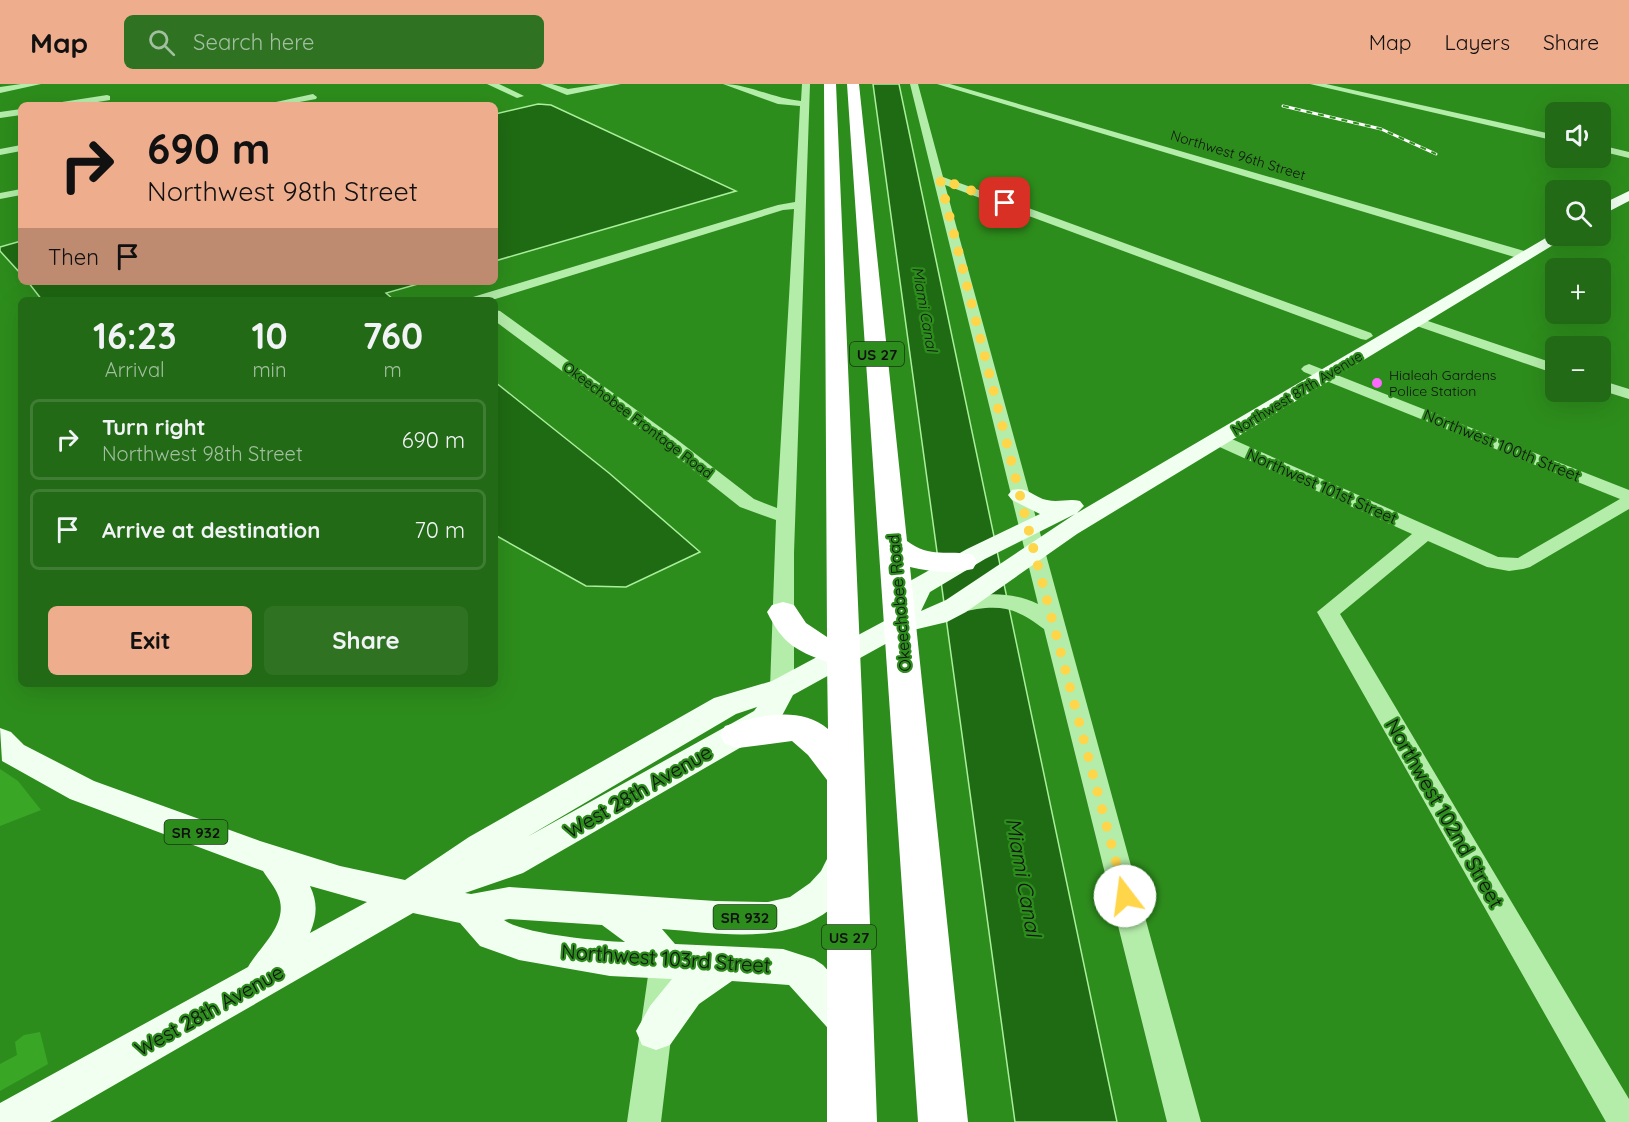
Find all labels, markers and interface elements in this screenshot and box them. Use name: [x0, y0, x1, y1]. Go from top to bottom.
search box: [124, 15, 544, 69]
text: Map: [30, 25, 88, 60]
icon: search: [145, 26, 178, 59]
text: Search here: [193, 28, 315, 56]
text: Map: [1369, 29, 1412, 55]
text: Layers: [1445, 29, 1510, 55]
text: Share: [1543, 29, 1599, 55]
map controls: [1545, 102, 1611, 402]
button: sound: [1545, 102, 1611, 168]
text: 690 m: [147, 122, 270, 175]
icon: right: [48, 126, 126, 204]
street label: Northwest 96th Street: [1168, 126, 1308, 184]
text: Northwest 98th Street: [147, 174, 418, 208]
pin: [979, 177, 1030, 228]
button: search: [1545, 180, 1611, 246]
icon: arrive: [988, 186, 1021, 219]
icon: arrive: [111, 240, 144, 273]
text: Then: [48, 243, 99, 271]
button: +: [1545, 258, 1611, 324]
water label: Miami Canal: [908, 265, 942, 354]
text: 16:23: [93, 313, 176, 358]
text: 10: [251, 313, 287, 358]
text: 760: [362, 313, 423, 358]
button: −: [1545, 336, 1611, 402]
road number: US 27: [850, 342, 904, 366]
street label: Northwest 87th Avenue: [1228, 347, 1366, 439]
text: Arrival: [105, 357, 165, 382]
text: min: [252, 357, 286, 382]
text: m: [384, 357, 402, 382]
street label: Okeechobee Frontage Road: [559, 358, 717, 482]
place label: Hialeah Gardens Police Station: [1389, 366, 1496, 400]
marker: Hialeah Gardens Police Station: [1370, 376, 1384, 390]
street label: Northwest 100th Street: [1420, 404, 1584, 486]
text: Turn right: [102, 413, 206, 441]
icon: right: [51, 423, 84, 456]
text: 690 m: [402, 426, 465, 454]
text: Northwest 98th Street: [102, 441, 303, 466]
street label: Northwest 101st Street: [1244, 444, 1400, 528]
icon: arrive: [51, 513, 84, 546]
text: Arrive at destination: [102, 516, 320, 544]
text: 70 m: [415, 516, 465, 544]
street label: Okeechobee Road: [883, 534, 915, 672]
button: Exit: [48, 606, 252, 675]
button: Share: [264, 606, 468, 675]
street label: Northwest 102nd Street: [1381, 714, 1510, 912]
street label: West 28th Avenue: [560, 739, 716, 843]
water label: Miami Canal: [1001, 816, 1048, 941]
road number: SR 932: [164, 820, 228, 844]
position arrow: [1093, 864, 1157, 928]
road number: SR 932: [714, 905, 777, 929]
road number: US 27: [822, 925, 876, 949]
street label: Northwest 103rd Street: [561, 938, 772, 978]
street label: West 28th Avenue: [130, 959, 288, 1061]

